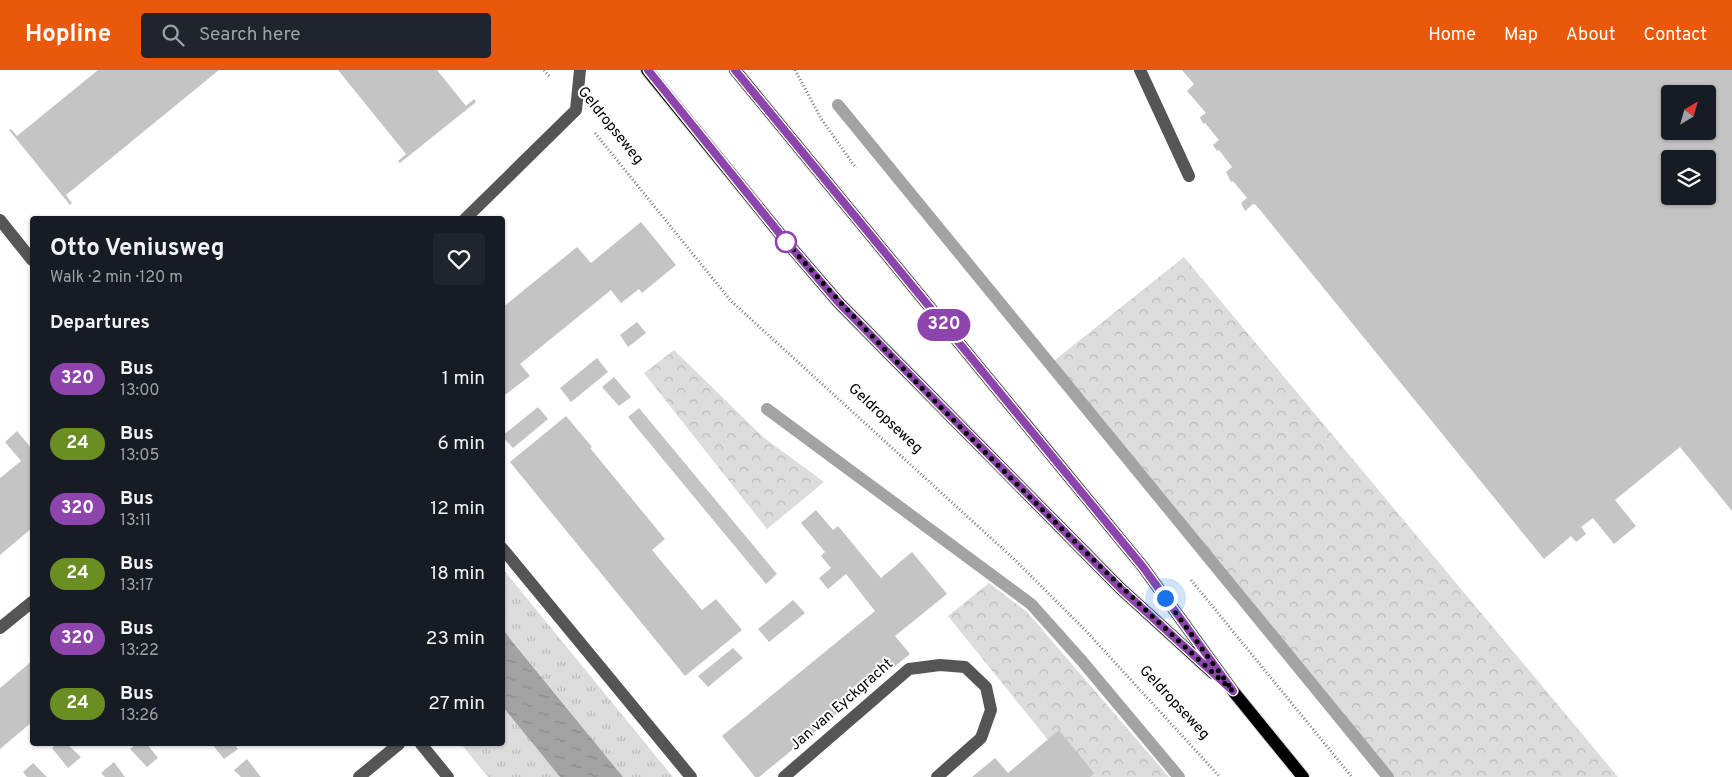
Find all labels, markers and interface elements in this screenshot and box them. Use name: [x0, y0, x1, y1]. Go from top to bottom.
search box: [141, 13, 491, 58]
text: Hopline: [25, 20, 111, 50]
icon: search: [159, 21, 187, 49]
text: Search here: [199, 23, 301, 47]
text: Home: [1428, 24, 1476, 47]
text: Map: [1504, 24, 1538, 47]
text: About: [1566, 24, 1615, 47]
text: Contact: [1643, 24, 1707, 47]
street label: Geldropseweg: [573, 83, 647, 169]
north arrow: [1661, 85, 1716, 140]
map controls: [1661, 85, 1716, 205]
button: layers: [1661, 150, 1716, 205]
unlabelled marker: [775, 231, 797, 253]
button: heart: [433, 233, 485, 285]
text: Otto Veniusweg: [50, 234, 225, 264]
text: Walk · 2 min · 120 m: [50, 268, 183, 288]
line badge: 320: [915, 309, 973, 341]
text: Departures: [50, 311, 150, 335]
text: 320: [927, 313, 961, 336]
text: Bus: [120, 357, 154, 381]
text: 320: [61, 367, 94, 390]
text: 1 min: [442, 367, 485, 391]
street label: Geldropseweg: [844, 380, 926, 458]
text: 13:00: [120, 381, 160, 401]
text: Bus: [120, 422, 154, 446]
text: 24: [66, 432, 89, 455]
text: 6 min: [438, 432, 485, 456]
text: 13:05: [120, 446, 159, 466]
text: Bus: [120, 487, 154, 511]
text: 320: [61, 497, 94, 520]
text: 12 min: [430, 497, 485, 521]
text: 13:11: [120, 511, 151, 531]
text: Bus: [120, 552, 154, 576]
text: 24: [66, 562, 89, 585]
text: 18 min: [430, 562, 485, 586]
text: 13:17: [120, 576, 153, 596]
your location: [1153, 586, 1178, 611]
text: Bus: [120, 617, 154, 641]
text: 320: [61, 627, 94, 650]
text: 23 min: [426, 627, 485, 651]
text: 13:22: [120, 641, 159, 661]
street label: Jan van Eyckgracht: [787, 655, 897, 755]
street label: Geldropseweg: [1135, 662, 1213, 744]
text: Bus: [120, 682, 154, 706]
text: 24: [66, 692, 89, 715]
text: 27 min: [428, 692, 485, 716]
text: 13:26: [120, 706, 159, 726]

